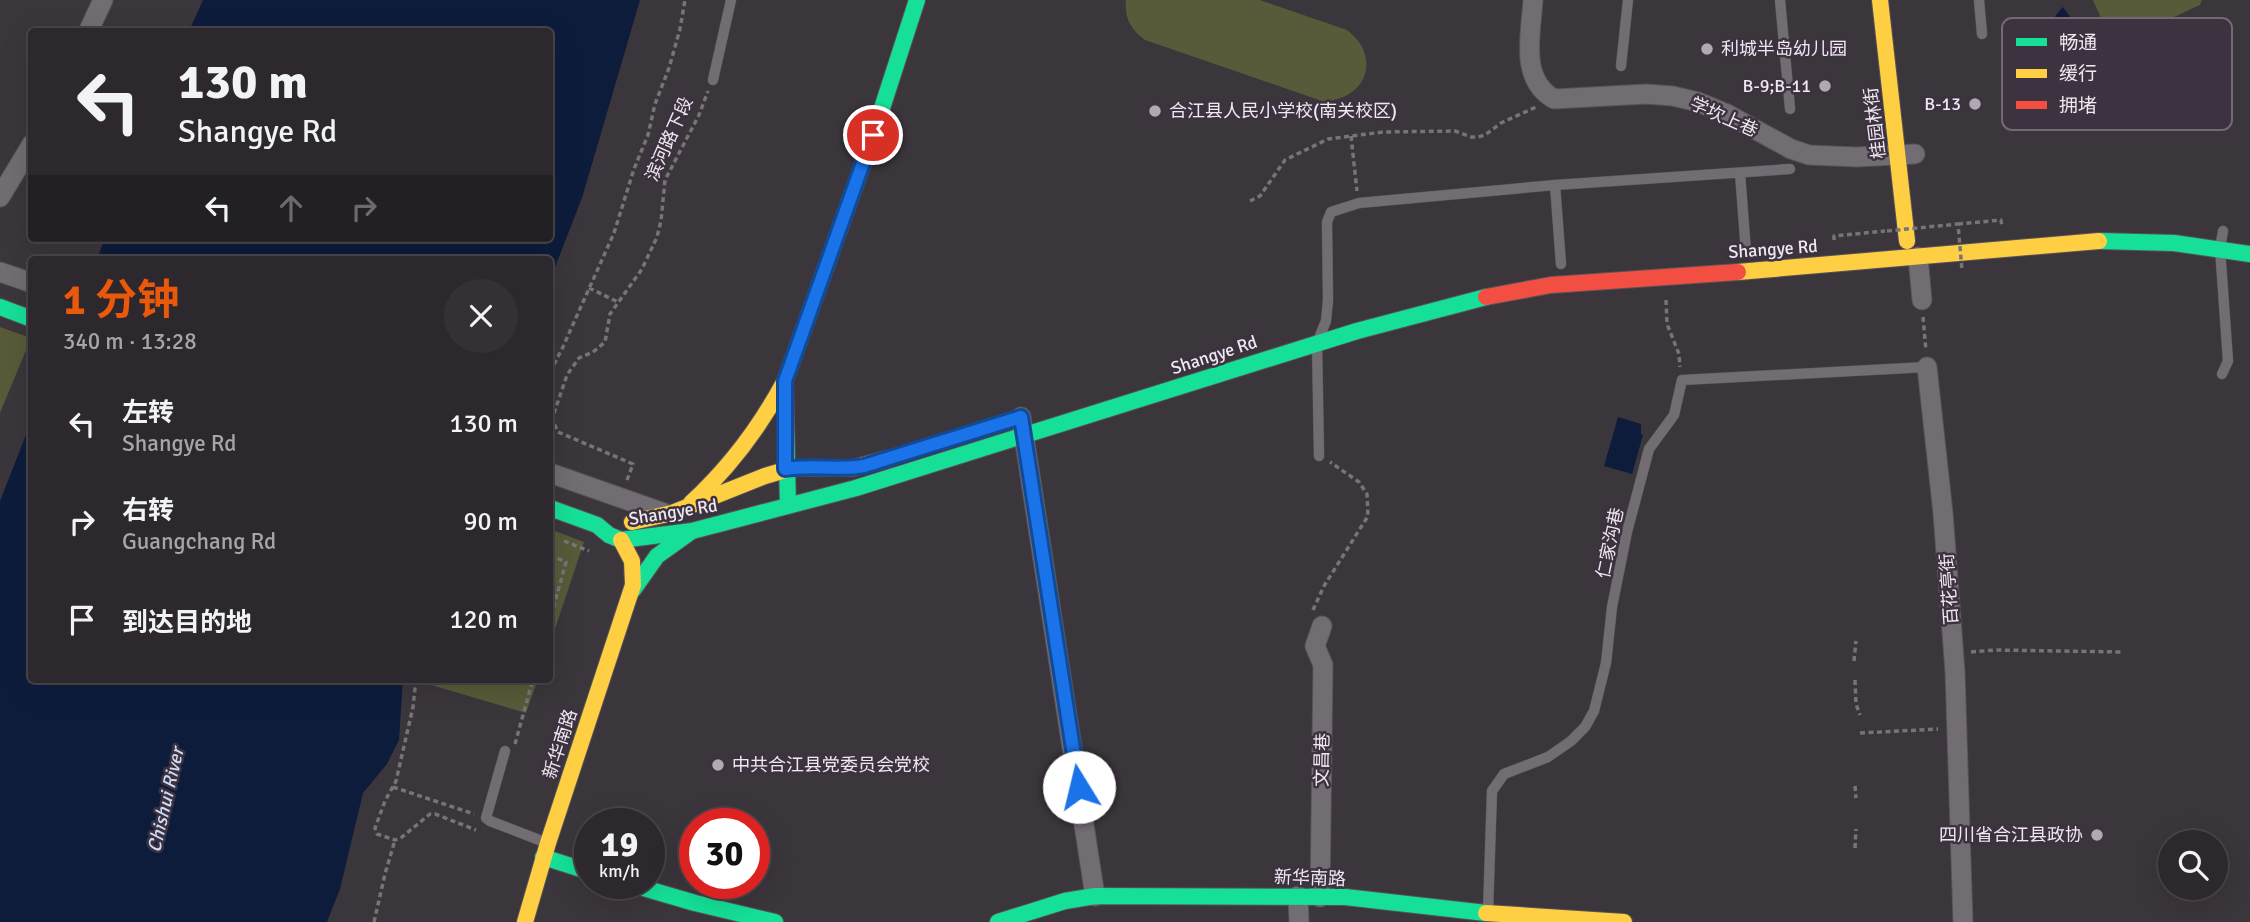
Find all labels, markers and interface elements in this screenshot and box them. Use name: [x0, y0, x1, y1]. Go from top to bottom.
legend: [2002, 18, 2232, 130]
text: 畅通: [2059, 31, 2097, 55]
place label: 利城半岛幼儿园: [1721, 38, 1847, 60]
marker: 利城半岛幼儿园: [1699, 41, 1715, 57]
text: 130 m: [178, 52, 308, 112]
icon: left: [63, 56, 154, 147]
text: 缓行: [2059, 62, 2097, 86]
place label: B-9;B-11: [1743, 75, 1811, 97]
marker: B-9;B-11: [1817, 78, 1833, 94]
street label: 桂园林街: [1860, 86, 1890, 160]
street label: 学坎上巷: [1687, 92, 1761, 142]
street label: 滨河路下段: [641, 93, 697, 185]
place label: B-13: [1924, 93, 1961, 115]
text: 拥堵: [2059, 94, 2097, 118]
marker: B-13: [1967, 96, 1983, 112]
place label: 合江县人民小学校(南关校区): [1169, 100, 1397, 122]
marker: 合江县人民小学校(南关校区): [1147, 103, 1163, 119]
pin: [843, 105, 903, 165]
text: Shangye Rd: [178, 112, 337, 151]
icon: arrive: [854, 116, 892, 154]
icon: left: [199, 189, 237, 227]
icon: ahead: [272, 189, 310, 227]
icon: right: [345, 189, 383, 227]
street label: Shangye Rd: [1728, 235, 1818, 263]
text: 1 分钟: [63, 275, 179, 326]
button: close: [444, 279, 518, 353]
text: 340 m · 13:28: [63, 327, 197, 356]
street label: Shangye Rd: [1168, 331, 1260, 379]
text: 左转: [122, 397, 174, 429]
icon: left: [63, 405, 101, 443]
text: 130 m: [449, 408, 518, 440]
text: Shangye Rd: [122, 429, 236, 458]
street label: Shangye Rd: [627, 494, 719, 530]
text: 右转: [122, 495, 174, 527]
icon: right: [63, 503, 101, 541]
street label: 仁家沟巷: [1592, 505, 1628, 581]
text: 90 m: [463, 506, 518, 538]
text: Guangchang Rd: [122, 527, 276, 556]
street label: 百花亭街: [1936, 552, 1962, 626]
icon: arrive: [63, 601, 101, 639]
text: 120 m: [449, 604, 518, 636]
text: 到达目的地: [122, 607, 252, 639]
street label: 新华南路: [538, 706, 582, 782]
street label: 文昌巷: [1311, 733, 1333, 787]
water label: Chishui River: [142, 742, 190, 855]
position arrow: [1042, 750, 1116, 824]
place label: 中共合江县党委员会党校: [732, 754, 930, 776]
marker: 中共合江县党委员会党校: [710, 757, 726, 773]
speed limit sign: 30: [679, 808, 770, 899]
text: 19: [601, 823, 638, 866]
place label: 四川省合江县政协: [1939, 824, 2083, 846]
marker: 四川省合江县政协: [2089, 827, 2105, 843]
map controls: [2158, 830, 2228, 900]
button: search: [2158, 830, 2228, 900]
text: km/h: [599, 860, 640, 882]
street label: 新华南路: [1274, 866, 1346, 890]

